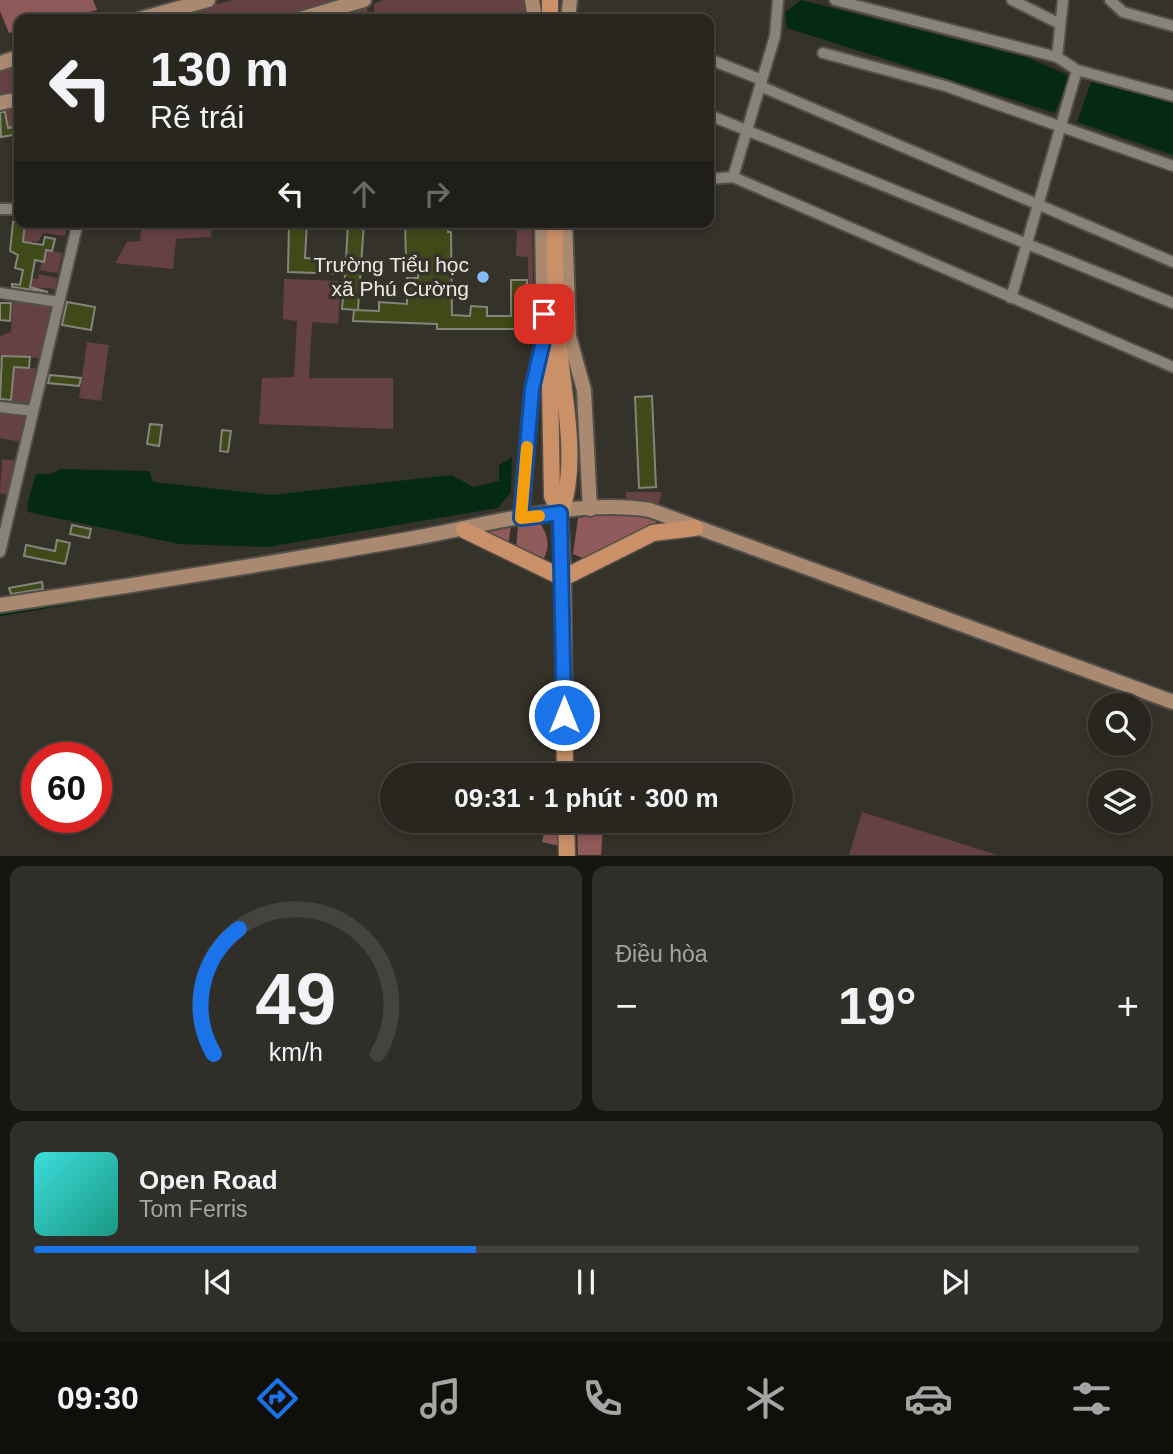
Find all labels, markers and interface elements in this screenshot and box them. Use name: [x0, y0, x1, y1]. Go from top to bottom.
icon: left: [35, 42, 126, 133]
text: 130 m: [150, 42, 289, 96]
text: Rẽ trái: [150, 99, 244, 135]
icon: left: [272, 175, 310, 213]
icon: ahead: [345, 175, 383, 213]
icon: right: [418, 175, 456, 213]
place label: Trường Tiểu học xã Phú Cường: [314, 253, 469, 300]
marker: Trường Tiểu học xã Phú Cường: [475, 269, 491, 285]
pin: [514, 284, 574, 344]
icon: arrive: [525, 295, 563, 333]
position arrow: [527, 678, 601, 752]
map controls: [1088, 693, 1151, 833]
button: search: [1088, 693, 1151, 756]
speed limit sign: 60: [21, 742, 112, 833]
button: layers: [1088, 770, 1151, 833]
text: 09:31 · 1 phút · 300 m: [454, 783, 719, 813]
text: Điều hòa: [616, 941, 708, 967]
text: 49: [255, 959, 336, 1040]
text: 19°: [838, 977, 917, 1035]
text: −: [616, 985, 638, 1027]
text: +: [1117, 985, 1139, 1027]
text: km/h: [269, 1038, 323, 1066]
text: Open Road: [139, 1165, 278, 1195]
text: Tom Ferris: [139, 1196, 248, 1222]
icon: previous: [199, 1263, 237, 1301]
icon: pause: [567, 1263, 605, 1301]
icon: next: [936, 1263, 974, 1301]
icon: directions: [253, 1374, 302, 1423]
icon: music: [416, 1374, 465, 1423]
icon: phone: [578, 1374, 627, 1423]
icon: climate: [741, 1374, 790, 1423]
icon: car: [904, 1374, 953, 1423]
icon: filters: [1067, 1374, 1116, 1423]
text: 09:30: [57, 1380, 139, 1416]

